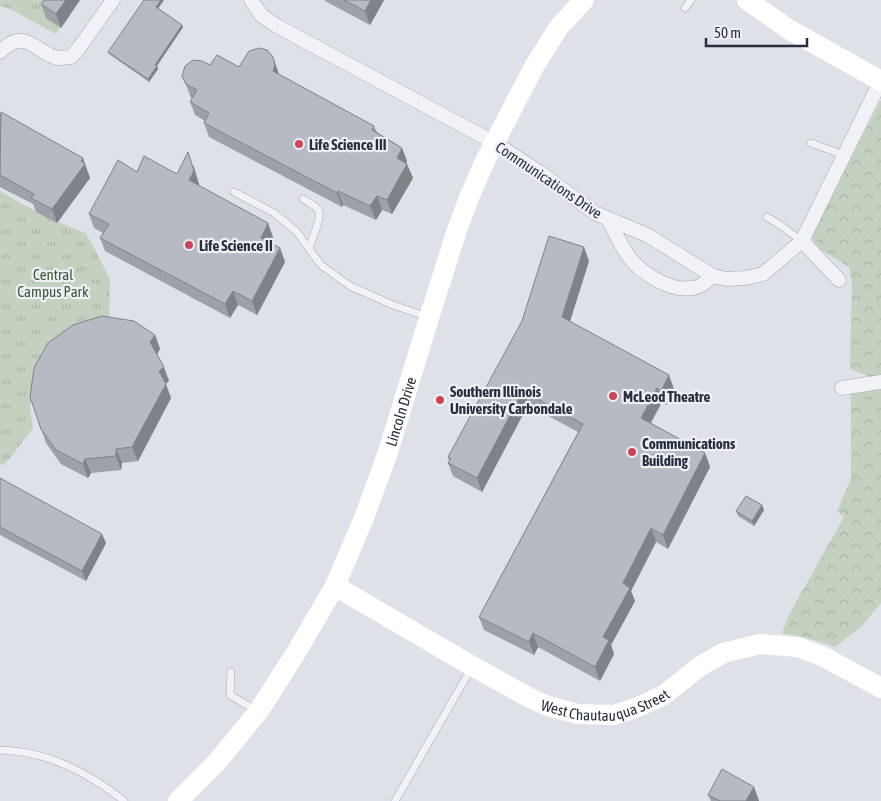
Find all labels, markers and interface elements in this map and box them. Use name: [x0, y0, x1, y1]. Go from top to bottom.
scale bar: [706, 15, 807, 47]
text: 50 m: [714, 24, 741, 41]
place label: Life Science III: [309, 136, 387, 153]
marker: Life Science III: [293, 138, 305, 150]
street label: Communications Drive: [493, 138, 605, 222]
place label: Life Science II: [199, 237, 273, 254]
marker: Life Science II: [183, 239, 195, 251]
park label: Central Campus Park: [17, 266, 89, 300]
street label: Lincoln Drive: [382, 375, 419, 448]
place label: Southern Illinois University Carbondale: [450, 383, 573, 417]
place label: McLeod Theatre: [623, 388, 710, 405]
marker: McLeod Theatre: [607, 390, 619, 402]
marker: Southern Illinois University Carbondale: [434, 394, 446, 406]
place label: Communications Building: [642, 435, 736, 469]
marker: Communications Building: [626, 446, 638, 458]
street label: West Chautauqua Street: [539, 686, 673, 724]

